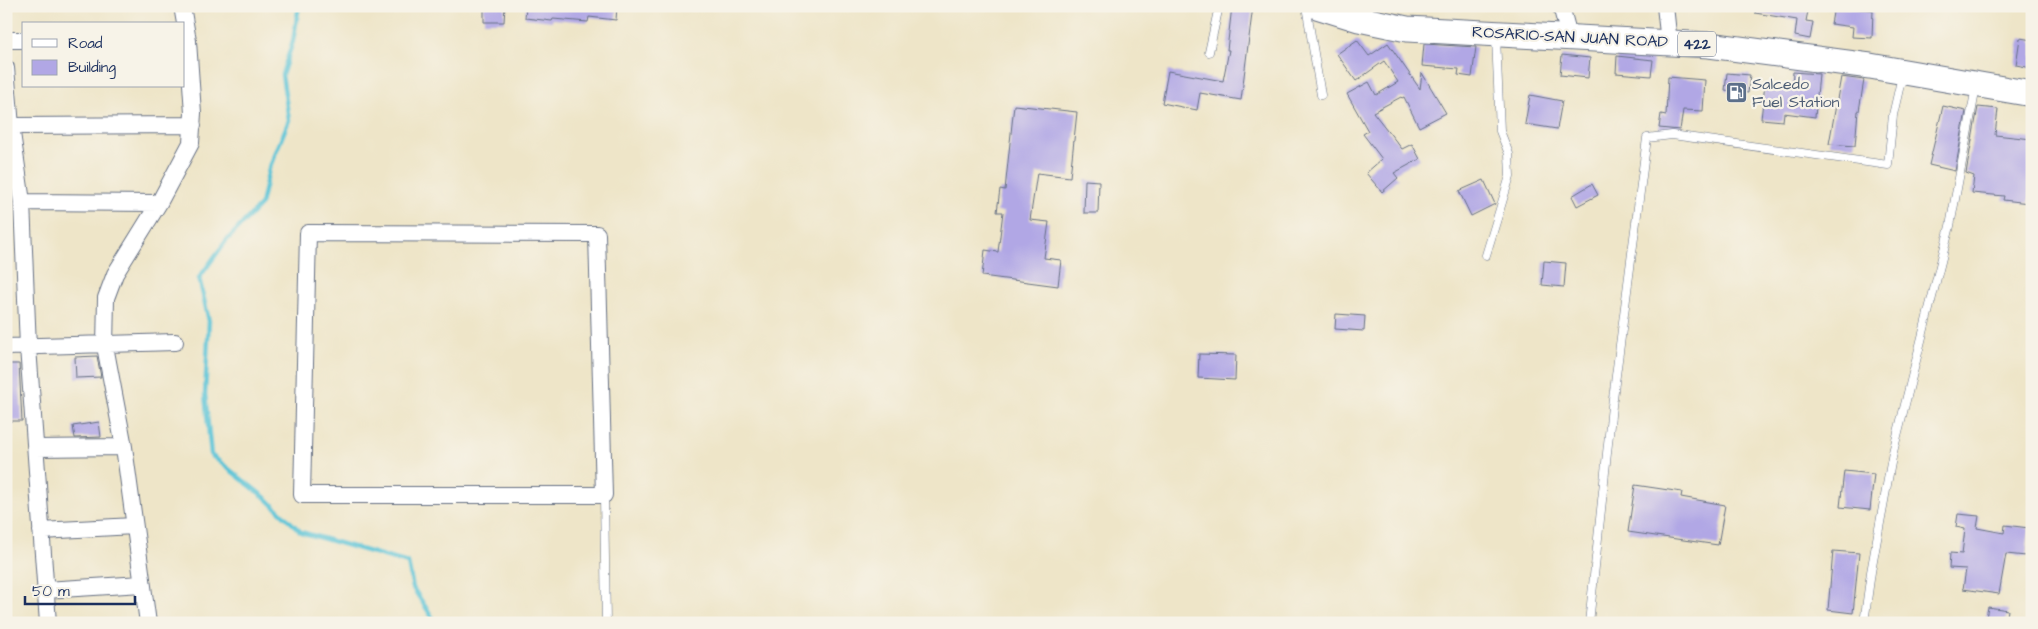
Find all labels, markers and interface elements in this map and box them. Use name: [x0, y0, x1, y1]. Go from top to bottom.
street label: ROSARIO-SAN JUAN ROAD: [1472, 21, 1668, 53]
legend: [22, 22, 185, 88]
road number: 422: [1678, 32, 1716, 56]
text: Road: [68, 33, 103, 54]
text: Building: [68, 57, 116, 79]
place label: Salcedo Fuel Station: [1752, 73, 1840, 113]
fuel station icon: Salcedo Fuel Station: [1724, 81, 1748, 105]
scale bar: [25, 574, 135, 606]
text: 50 m: [32, 581, 70, 602]

